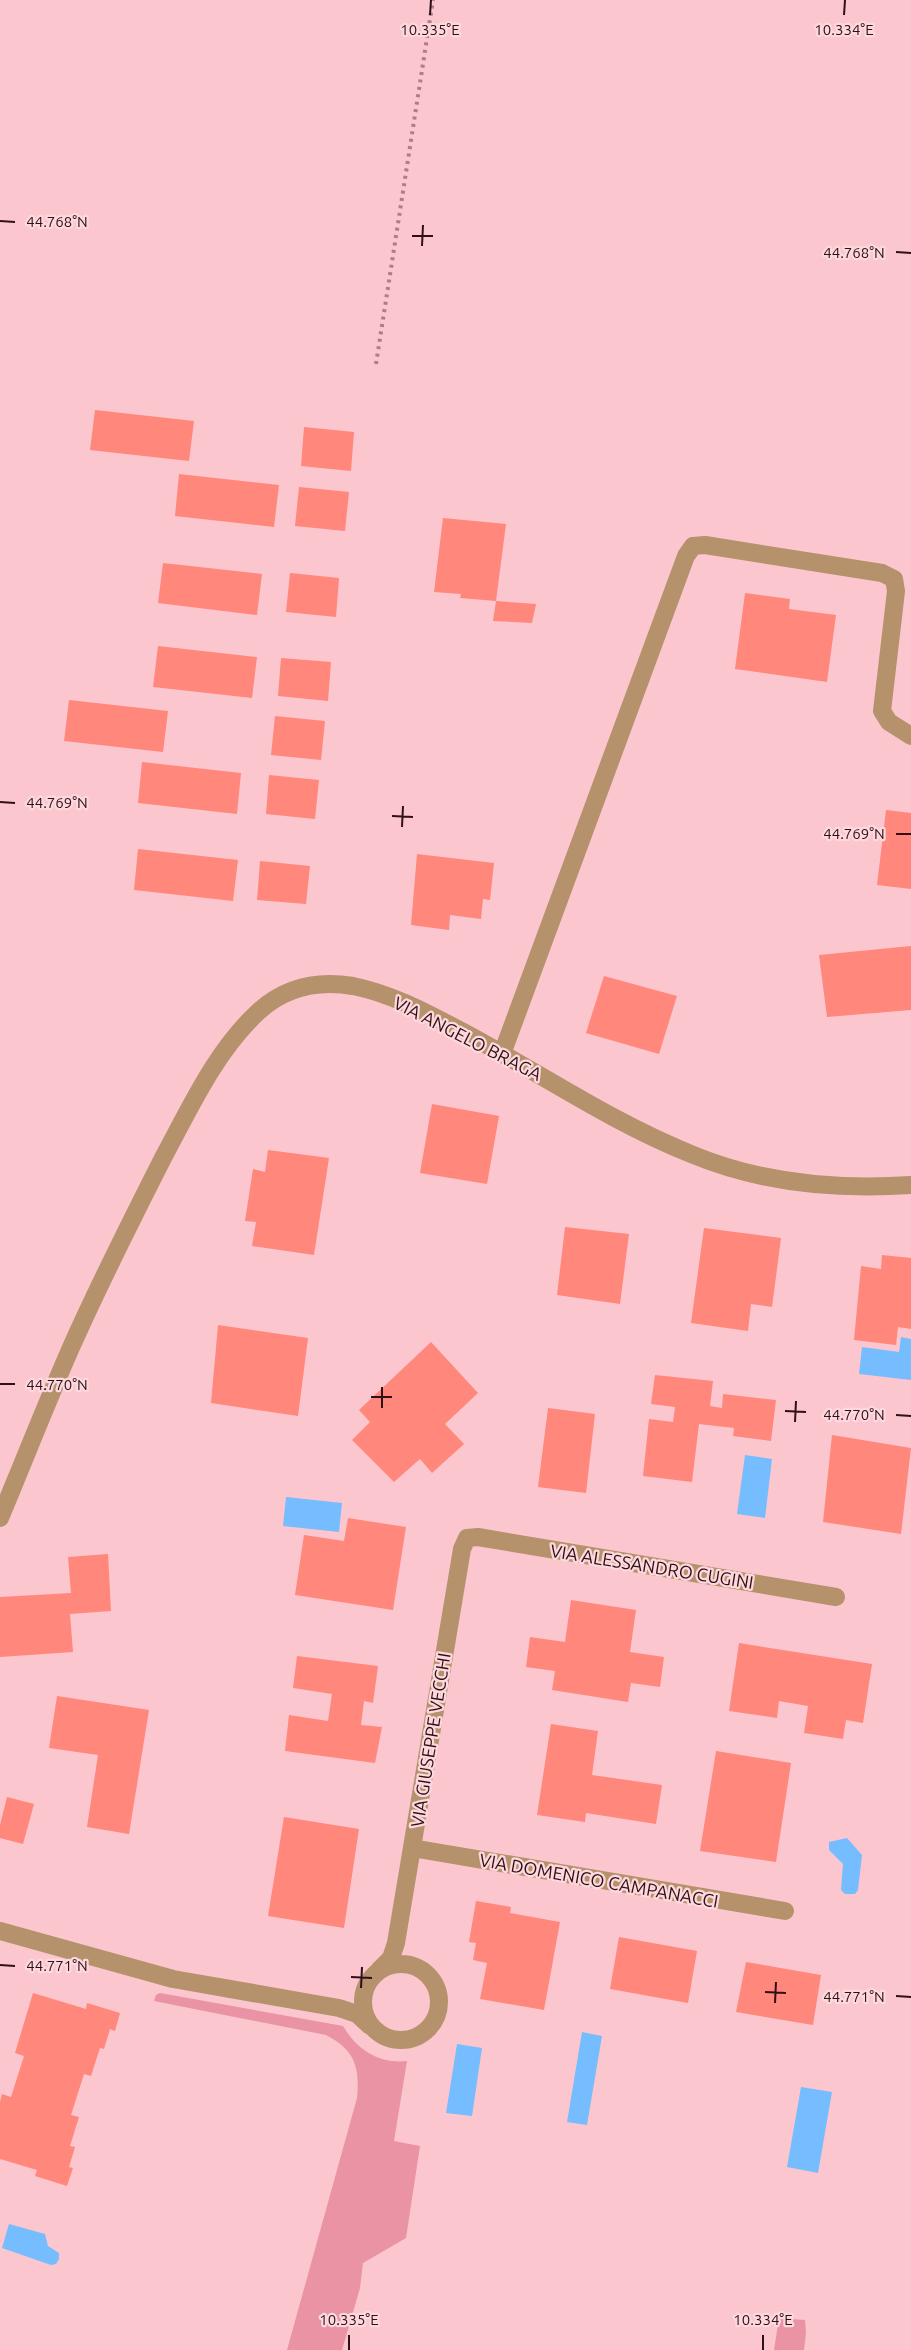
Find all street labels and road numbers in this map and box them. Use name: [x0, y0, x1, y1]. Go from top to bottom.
street label: VIA ANGELO BRAGA: [391, 992, 546, 1084]
street label: VIA ALESSANDRO CUGINI: [549, 1540, 755, 1592]
street label: VIA GIUSEPPE VECCHI: [406, 1651, 454, 1829]
street label: VIA DOMENICO CAMPANACCI: [478, 1849, 720, 1911]

